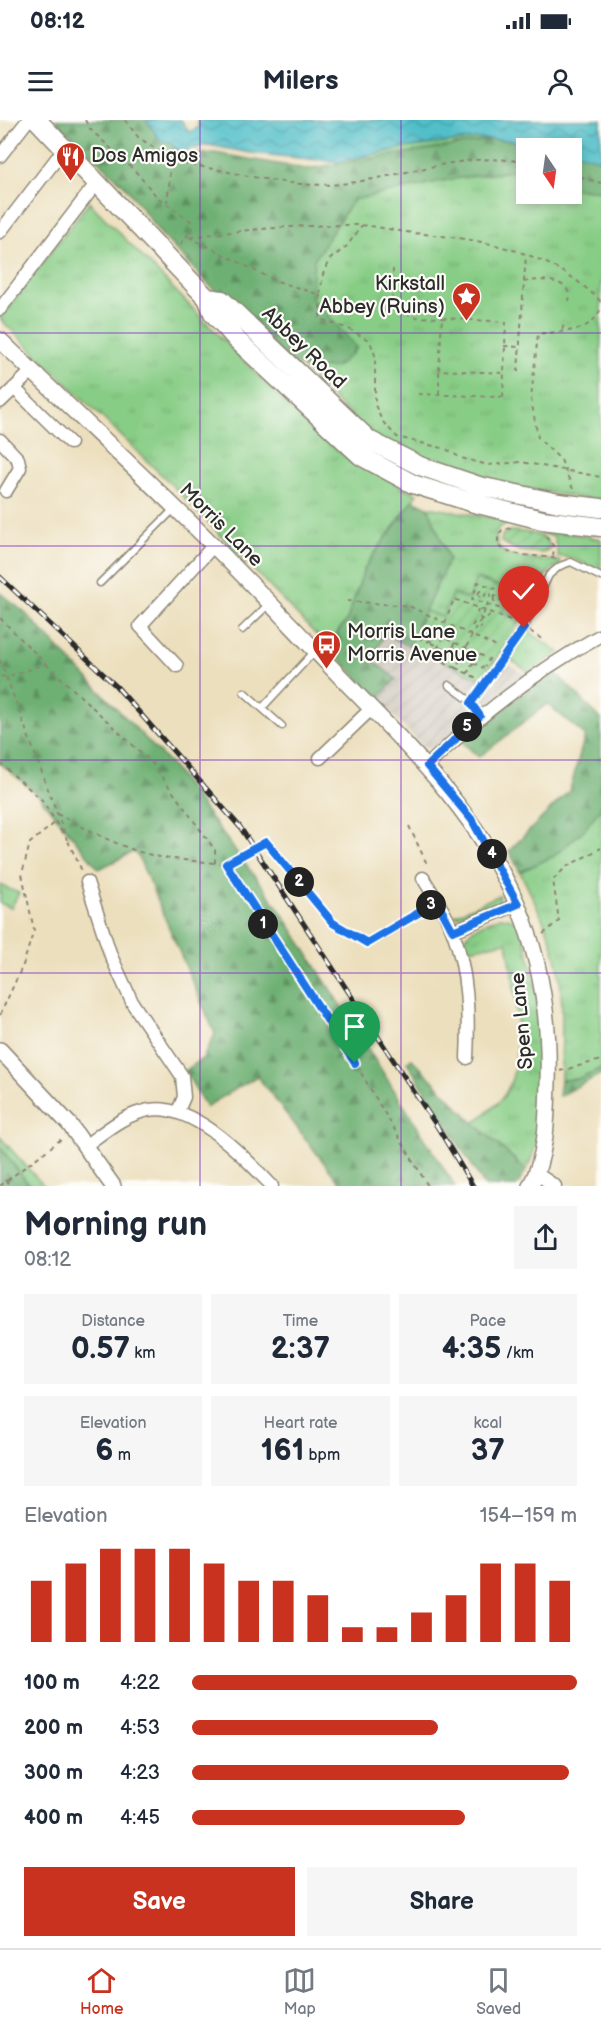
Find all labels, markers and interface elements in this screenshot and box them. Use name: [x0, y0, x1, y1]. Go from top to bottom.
text: 08:12: [30, 8, 85, 35]
icon: menu: [24, 65, 57, 98]
text: Milers: [262, 65, 339, 97]
icon: person: [544, 65, 577, 98]
north arrow: [516, 138, 582, 204]
map controls: [516, 138, 582, 204]
restaurant icon: Dos Amigos: [54, 140, 86, 182]
place label: Dos Amigos: [91, 144, 198, 168]
place label: Kirkstall Abbey (Ruins): [320, 272, 445, 319]
place icon: Kirkstall Abbey (Ruins): [450, 280, 482, 322]
street label: Abbey Road: [257, 302, 351, 394]
street label: Morris Lane: [174, 478, 268, 572]
pin: [498, 566, 549, 628]
icon: check: [507, 575, 540, 608]
place label: Morris Lane Morris Avenue: [347, 620, 477, 667]
bus stop icon: Morris Lane Morris Avenue: [310, 628, 342, 670]
pin: 5: [452, 712, 482, 742]
text: 5: [462, 717, 472, 736]
pin: 4: [477, 839, 507, 869]
text: 4: [487, 844, 497, 863]
pin: 2: [284, 867, 314, 897]
text: 2: [294, 872, 304, 891]
pin: 3: [416, 890, 446, 920]
text: 3: [426, 895, 436, 914]
pin: 1: [248, 909, 278, 939]
text: 1: [260, 914, 266, 933]
street label: Spen Lane: [506, 971, 538, 1071]
pin: [329, 1001, 380, 1063]
icon: arrive: [338, 1010, 371, 1043]
text: Morning run: [24, 1205, 207, 1245]
button: share: [514, 1206, 577, 1269]
text: 08:12: [24, 1248, 71, 1272]
text: Distance: [81, 1312, 145, 1331]
text: Time: [283, 1312, 318, 1331]
text: Pace: [470, 1312, 506, 1331]
text: 0.57: [71, 1331, 130, 1367]
text: 2:37: [271, 1331, 330, 1367]
text: 4:35: [442, 1331, 501, 1367]
text: km: [130, 1344, 155, 1363]
text: /km: [501, 1344, 534, 1363]
text: Elevation: [80, 1414, 147, 1433]
text: Heart rate: [264, 1414, 337, 1433]
text: kcal: [473, 1414, 502, 1433]
text: 6: [95, 1433, 113, 1469]
text: 161: [261, 1433, 304, 1469]
text: 37: [471, 1433, 505, 1469]
text: m: [113, 1446, 131, 1465]
text: bpm: [304, 1446, 340, 1465]
text: Elevation: [24, 1504, 107, 1528]
text: 154–159 m: [480, 1504, 577, 1528]
text: 100 m: [24, 1671, 80, 1695]
text: 4:22: [120, 1671, 160, 1695]
text: 200 m: [24, 1716, 83, 1740]
text: 4:53: [120, 1716, 160, 1740]
text: 300 m: [24, 1761, 83, 1785]
text: 4:23: [120, 1761, 160, 1785]
text: 400 m: [24, 1806, 83, 1830]
text: 4:45: [120, 1806, 160, 1830]
button: Save: [24, 1867, 295, 1936]
button: Share: [307, 1867, 577, 1936]
tab: Home: [80, 1964, 123, 2019]
tab: Map: [283, 1964, 316, 2019]
tab: Saved: [476, 1964, 521, 2019]

